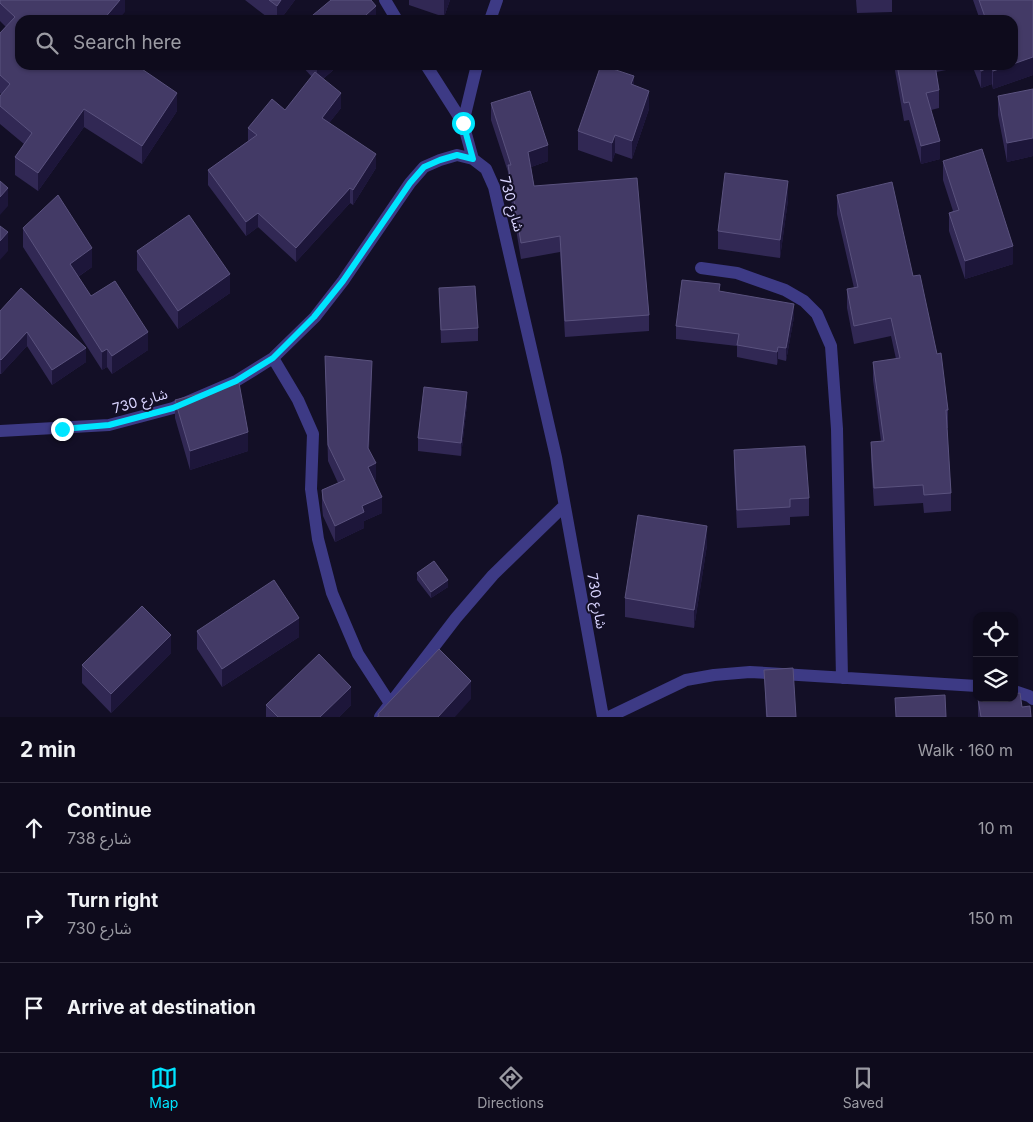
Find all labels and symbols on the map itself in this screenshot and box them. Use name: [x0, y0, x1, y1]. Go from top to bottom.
route start: [452, 112, 475, 135]
street label: شارع 730: [494, 174, 528, 234]
street label: شارع 730: [110, 385, 170, 419]
route end: [51, 418, 74, 441]
street label: شارع 730: [581, 572, 611, 631]

